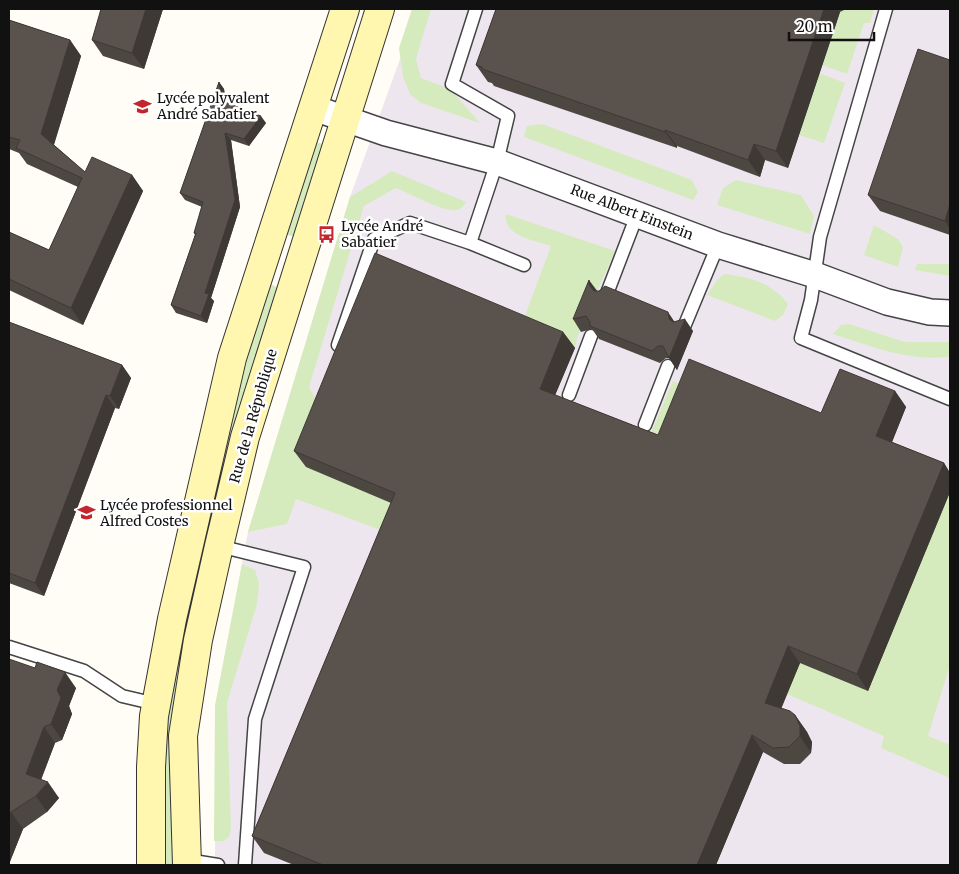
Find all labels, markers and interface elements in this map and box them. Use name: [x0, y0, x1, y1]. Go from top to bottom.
scale bar: [789, 10, 874, 42]
text: 20 m: [796, 17, 833, 36]
place label: Lycée polyvalent André Sabatier: [156, 89, 270, 123]
school or university icon: Lycée polyvalent André Sabatier: [133, 96, 153, 116]
street label: Rue Albert Einstein: [568, 180, 696, 244]
place label: Lycée André Sabatier: [341, 217, 423, 251]
bus stop icon: Lycée André Sabatier: [317, 224, 337, 244]
street label: Rue de la République: [225, 347, 281, 485]
place label: Lycée professionnel Alfred Costes: [99, 496, 233, 530]
school or university icon: Lycée professionnel Alfred Costes: [76, 503, 96, 523]

